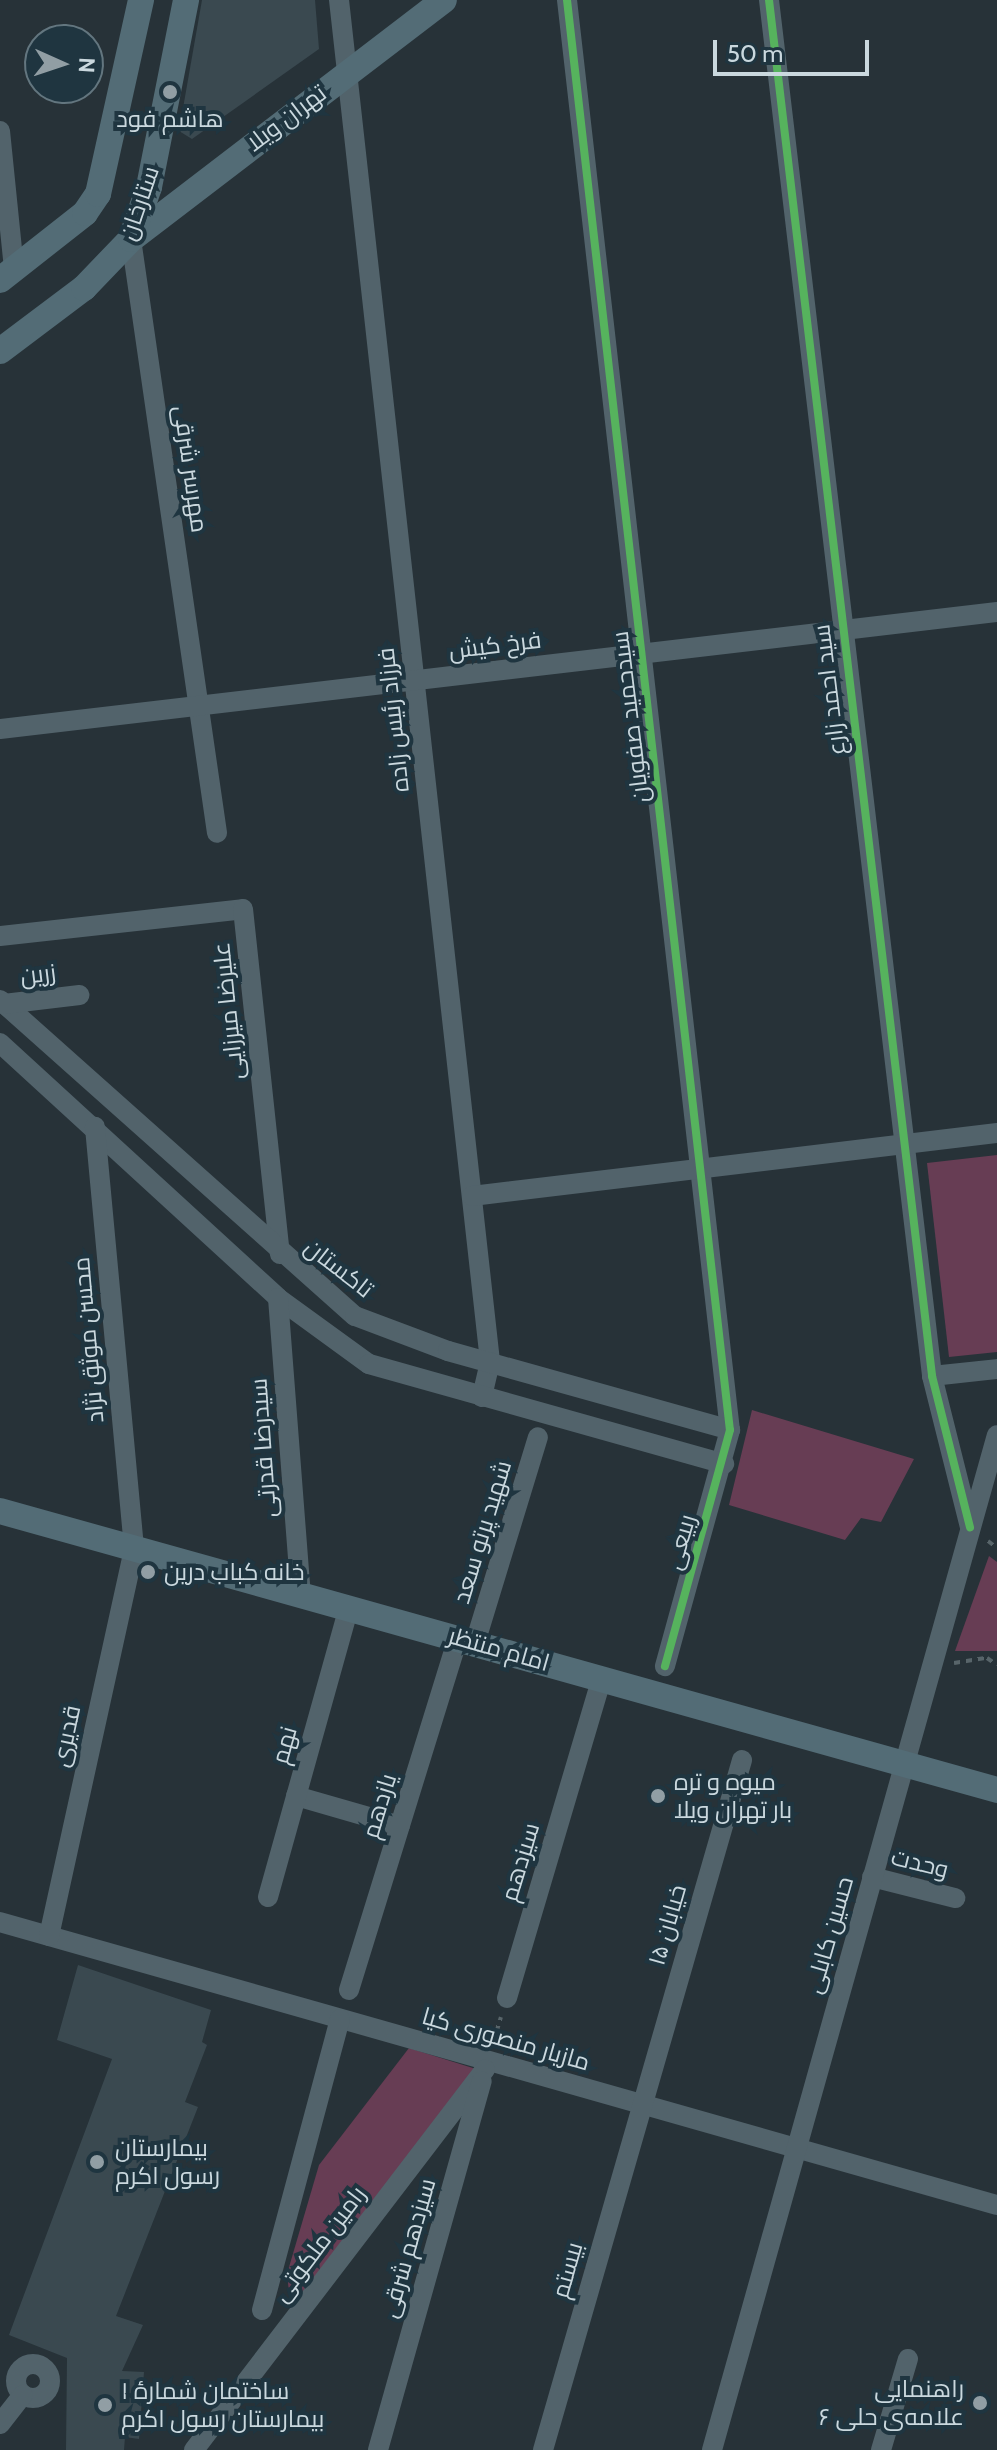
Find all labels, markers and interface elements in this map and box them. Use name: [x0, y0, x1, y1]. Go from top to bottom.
north arrow: [24, 24, 104, 104]
scale bar: [717, 24, 873, 74]
text: 50 m: [727, 39, 783, 68]
text: N: [73, 57, 100, 74]
street label: تهران ویلا: [240, 79, 332, 157]
marker: هاشم فود: [161, 83, 179, 101]
place label: هاشم فود: [116, 105, 224, 133]
street label: ستارخان: [113, 162, 165, 244]
street label: مهرسر شرقی: [168, 404, 214, 534]
street label: سید احمد زارع: [807, 623, 851, 757]
street label: فرخ کیش: [447, 625, 543, 665]
street label: سیدحمید صفویان: [605, 629, 655, 805]
street label: فرزاد رئیس زاده: [371, 646, 415, 794]
street label: علیرضا میرزایی: [206, 941, 250, 1081]
street label: زرین: [18, 958, 58, 990]
street label: تاکستان: [299, 1232, 379, 1304]
street label: محسن موثق نژاد: [66, 1256, 110, 1424]
street label: سیدرضا قدرتی: [244, 1377, 282, 1519]
street label: شهید پرتو سعد: [447, 1457, 517, 1607]
street label: ربیعی: [658, 1511, 702, 1573]
place label: خانه کباب درین: [164, 1558, 305, 1586]
marker: خانه کباب درین: [139, 1563, 157, 1581]
street label: امام منتظر: [445, 1621, 553, 1677]
street label: قدیری: [45, 1702, 87, 1770]
street label: نهم: [265, 1723, 303, 1767]
place label: میوه و تره بار تهران ویلا: [674, 1768, 792, 1824]
street label: یازدهم: [356, 1770, 402, 1842]
marker: میوه و تره بار تهران ویلا: [649, 1787, 667, 1805]
street label: سیزدهم: [494, 1819, 546, 1905]
street label: وحدت: [888, 1842, 952, 1884]
street label: حسین کابلی: [799, 1873, 859, 1997]
street label: خیابان ۱۵: [642, 1881, 692, 1969]
street label: مازیار منصوری کیا: [419, 2001, 593, 2077]
place label: بیمارستان رسول اکرم: [115, 2134, 220, 2190]
marker: بیمارستان رسول اکرم: [86, 2151, 108, 2173]
street label: سیزدهم شرقی: [374, 2175, 442, 2321]
street label: رامین ملکوتی: [266, 2180, 372, 2308]
street label: بیستم: [545, 2239, 589, 2301]
place label: راهنمایی علامه‌ی حلی ۶: [819, 2375, 964, 2431]
place label: ساختمان شمارهٔ ۱ بیمارستان رسول اکرم: [121, 2377, 325, 2433]
marker: راهنمایی علامه‌ی حلی ۶: [971, 2394, 989, 2412]
marker: ساختمان شمارهٔ ۱ بیمارستان رسول اکرم: [96, 2396, 114, 2414]

